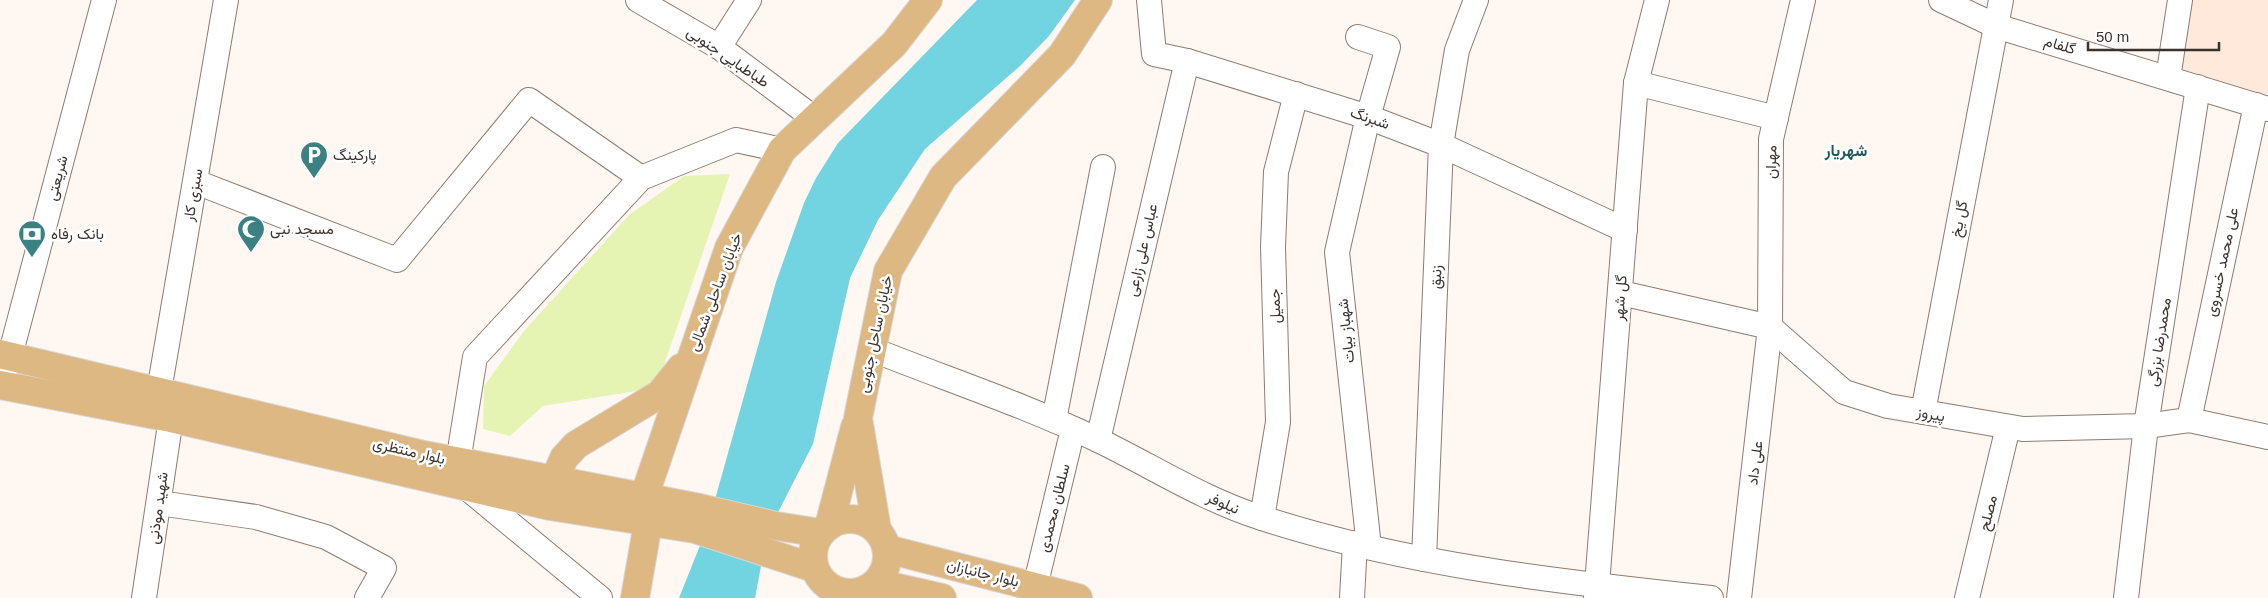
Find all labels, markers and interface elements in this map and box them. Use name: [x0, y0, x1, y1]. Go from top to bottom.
scale bar: [2088, 20, 2219, 52]
street label: طباطبایی جنوبی: [683, 23, 773, 92]
text: 50 m: [2096, 28, 2129, 45]
street label: گلفام: [2042, 32, 2078, 59]
street label: شبرنگ: [1348, 103, 1392, 133]
parking icon: پارکینگ: [299, 140, 329, 179]
district label: شهریار: [1824, 142, 1867, 161]
street label: مهران: [1762, 145, 1780, 179]
place label: پارکینگ: [333, 146, 377, 165]
street label: شریعتی: [42, 153, 73, 203]
street label: سبزی کار: [179, 167, 208, 224]
street label: گل یخ: [1947, 199, 1973, 239]
street label: عباس علی زارعی: [1123, 202, 1162, 298]
street label: علی محمد خسروی: [2202, 206, 2243, 318]
mosque icon: مسجد نبی: [236, 214, 266, 253]
bank icon: بانک رفاه: [17, 219, 47, 258]
place label: مسجد نبی: [270, 220, 334, 239]
place label: بانک رفاه: [51, 225, 104, 243]
street label: خیابان ساحلی شمالی: [684, 230, 747, 354]
street label: زنبق: [1427, 265, 1446, 289]
street label: خیابان ساحل جنوبی: [854, 274, 897, 394]
street label: گل شهر: [1609, 274, 1631, 323]
street label: جمیل: [1265, 288, 1285, 324]
street label: محمدرضا بزرگی: [2143, 296, 2176, 388]
street label: شهباز بیات: [1334, 298, 1358, 364]
street label: پیروز: [1914, 402, 1947, 426]
street label: بلوار منتظری: [371, 434, 447, 469]
street label: علی داد: [1743, 440, 1768, 486]
street label: سلطان محمدی: [1034, 462, 1075, 554]
street label: شهید موذنی: [144, 471, 173, 545]
street label: نیلوفر: [1203, 488, 1242, 518]
street label: مصلح: [1975, 493, 2003, 533]
street label: بلوار جانبازان: [945, 555, 1021, 591]

